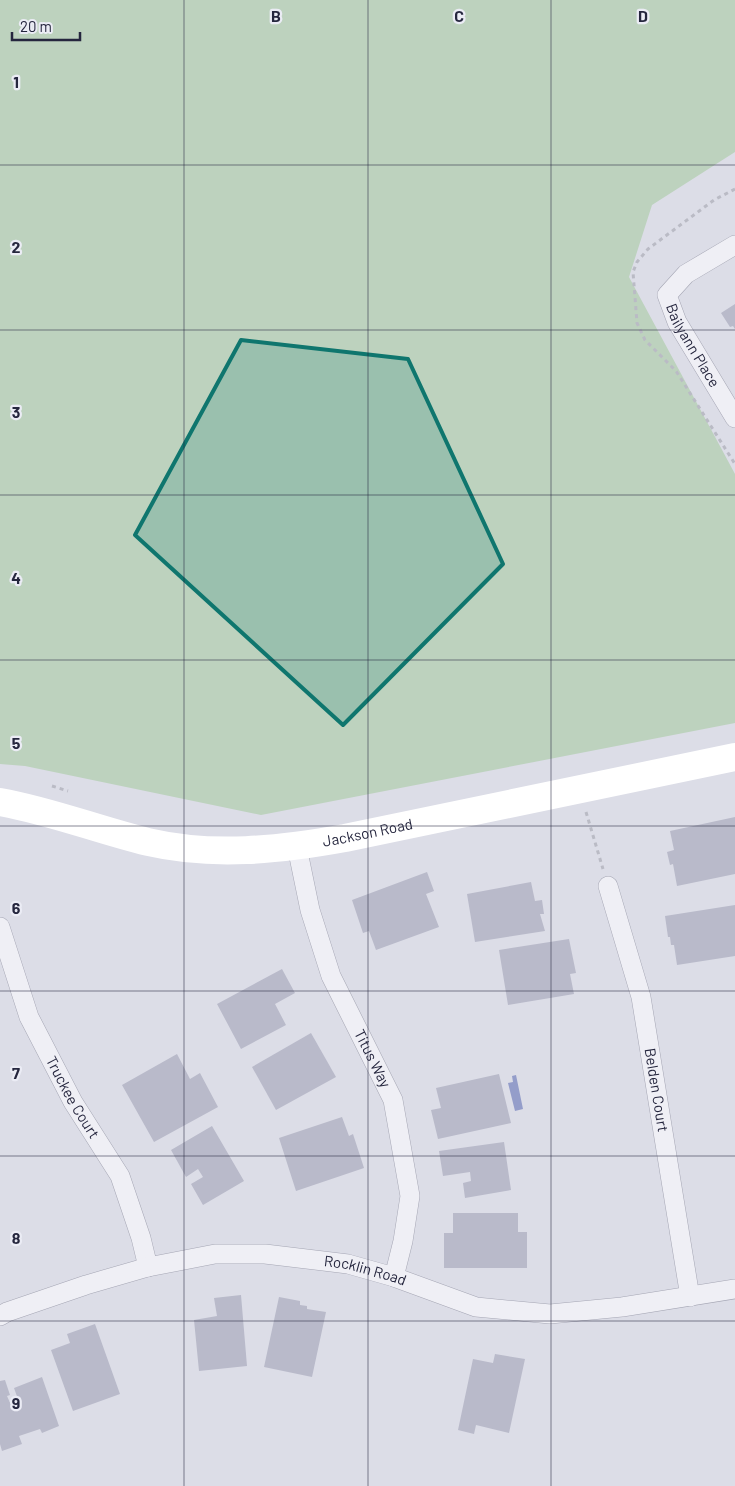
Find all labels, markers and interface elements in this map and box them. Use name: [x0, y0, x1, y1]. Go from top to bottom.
text: B: [271, 6, 281, 25]
text: C: [454, 6, 464, 25]
text: D: [638, 6, 648, 25]
scale bar: [12, 10, 80, 42]
text: 20 m: [20, 17, 52, 35]
text: 1: [13, 72, 19, 91]
text: 2: [12, 237, 21, 256]
street label: Bailyann Place: [663, 301, 724, 390]
text: 3: [12, 402, 20, 421]
text: 4: [11, 568, 21, 587]
text: 5: [12, 733, 21, 752]
street label: Jackson Road: [321, 814, 414, 850]
text: 6: [12, 898, 21, 917]
street label: Titus Way: [351, 1026, 395, 1090]
street label: Belden Court: [641, 1047, 673, 1133]
street label: Truckee Court: [43, 1053, 104, 1141]
text: 7: [12, 1063, 20, 1082]
text: 8: [12, 1228, 21, 1247]
street label: Rocklin Road: [323, 1251, 409, 1289]
text: 9: [12, 1393, 20, 1412]

